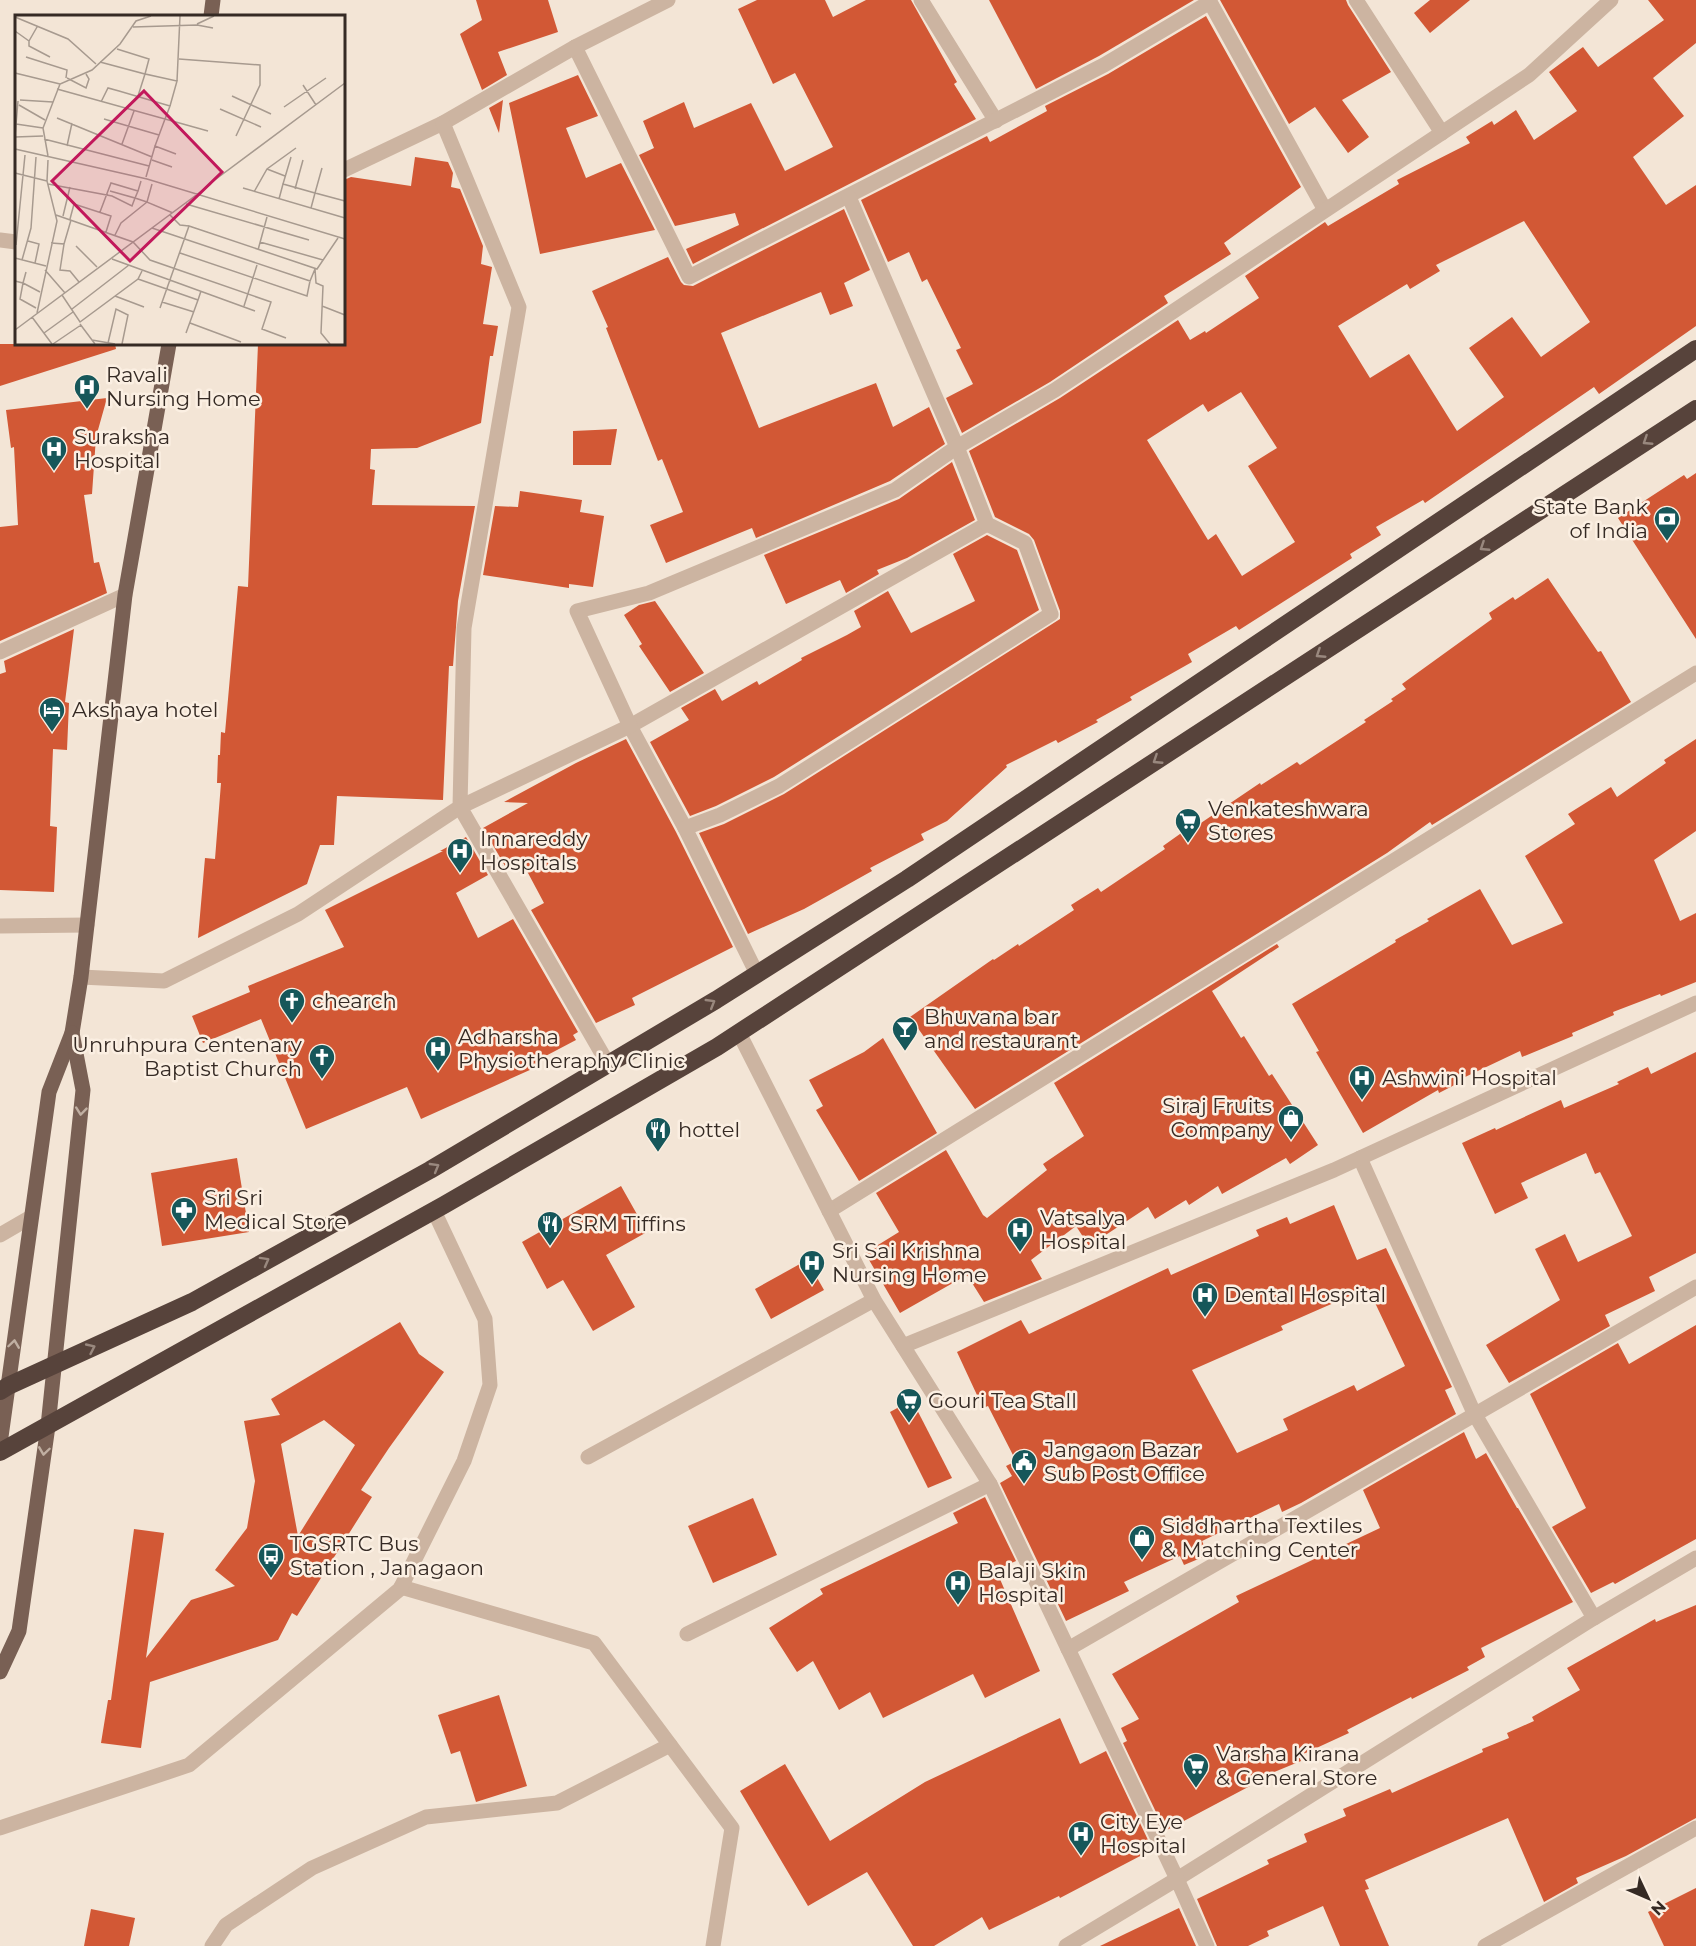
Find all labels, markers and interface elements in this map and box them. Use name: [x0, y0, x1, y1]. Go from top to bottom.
inset map: [15, 15, 345, 345]
place label: Ravali Nursing Home: [106, 362, 261, 411]
hospital icon: Ravali Nursing Home: [72, 372, 102, 410]
place label: Suraksha Hospital: [74, 424, 170, 473]
hospital icon: Suraksha Hospital: [39, 434, 69, 472]
one-way arrow: [1643, 434, 1654, 445]
place label: State Bank of India: [1533, 494, 1648, 543]
bank icon: State Bank of India: [1652, 504, 1682, 542]
one-way arrow: [1479, 540, 1490, 551]
one-way arrow: [1316, 646, 1326, 658]
hotel icon: Akshaya hotel: [37, 695, 67, 733]
place label: Akshaya hotel: [72, 697, 218, 722]
one-way arrow: [1153, 753, 1164, 764]
place label: Venkateshwara Stores: [1208, 796, 1369, 845]
supermarket icon: Venkateshwara Stores: [1173, 806, 1203, 844]
place label: Innareddy Hospitals: [480, 826, 588, 875]
hospital icon: Innareddy Hospitals: [445, 836, 475, 874]
church icon: chearch: [277, 986, 307, 1024]
place label: chearch: [312, 988, 397, 1013]
one-way arrow: [705, 998, 715, 1010]
place label: Bhuvana bar and restaurant: [924, 1004, 1079, 1053]
bar icon: Bhuvana bar and restaurant: [890, 1014, 920, 1052]
place label: Adharsha Physiotheraphy Clinic: [458, 1024, 685, 1073]
place label: Unruhpura Centenary Baptist Church: [72, 1032, 303, 1081]
hospital icon: Adharsha Physiotheraphy Clinic: [423, 1034, 453, 1072]
church icon: Unruhpura Centenary Baptist Church: [307, 1042, 337, 1080]
hospital icon: Ashwini Hospital: [1347, 1063, 1377, 1101]
place label: Ashwini Hospital: [1382, 1065, 1557, 1090]
place label: Siraj Fruits Company: [1162, 1093, 1273, 1142]
shop icon: Siraj Fruits Company: [1276, 1103, 1306, 1141]
one-way arrow: [75, 1107, 88, 1116]
restaurant icon: hottel: [643, 1115, 673, 1153]
place label: hottel: [678, 1117, 740, 1142]
one-way arrow: [429, 1162, 439, 1174]
place label: Sri Sri Medical Store: [204, 1185, 347, 1234]
pharmacy icon: Sri Sri Medical Store: [169, 1195, 199, 1233]
place label: Vatsalya Hospital: [1040, 1205, 1126, 1254]
restaurant icon: SRM Tiffins: [535, 1209, 565, 1247]
place label: SRM Tiffins: [570, 1211, 686, 1236]
hospital icon: Vatsalya Hospital: [1005, 1215, 1035, 1253]
place label: Sri Sai Krishna Nursing Home: [832, 1238, 987, 1287]
hospital icon: Sri Sai Krishna Nursing Home: [797, 1248, 827, 1286]
one-way arrow: [259, 1257, 269, 1269]
hospital icon: Dental Hospital: [1190, 1280, 1220, 1318]
place label: Dental Hospital: [1224, 1282, 1386, 1307]
one-way arrow: [7, 1340, 20, 1349]
one-way arrow: [84, 1344, 95, 1356]
supermarket icon: Gouri Tea Stall: [894, 1386, 924, 1424]
place label: Gouri Tea Stall: [928, 1388, 1077, 1413]
place label: Jangaon Bazar Sub Post Office: [1043, 1437, 1205, 1486]
one-way arrow: [39, 1447, 51, 1456]
public building icon: Jangaon Bazar Sub Post Office: [1009, 1447, 1039, 1485]
place label: Siddhartha Textiles & Matching Center: [1162, 1513, 1362, 1562]
shop icon: Siddhartha Textiles & Matching Center: [1127, 1523, 1157, 1561]
place label: TGSRTC Bus Station , Janagaon: [290, 1531, 484, 1580]
bus stop icon: TGSRTC Bus Station , Janagaon: [256, 1541, 286, 1579]
place label: Balaji Skin Hospital: [978, 1558, 1087, 1607]
hospital icon: Balaji Skin Hospital: [943, 1568, 973, 1606]
place label: Varsha Kirana & General Store: [1216, 1741, 1378, 1790]
supermarket icon: Varsha Kirana & General Store: [1181, 1751, 1211, 1789]
place label: City Eye Hospital: [1100, 1809, 1186, 1858]
hospital icon: City Eye Hospital: [1066, 1819, 1096, 1857]
north arrow: [1618, 1868, 1678, 1928]
text: N: [1647, 1897, 1670, 1919]

